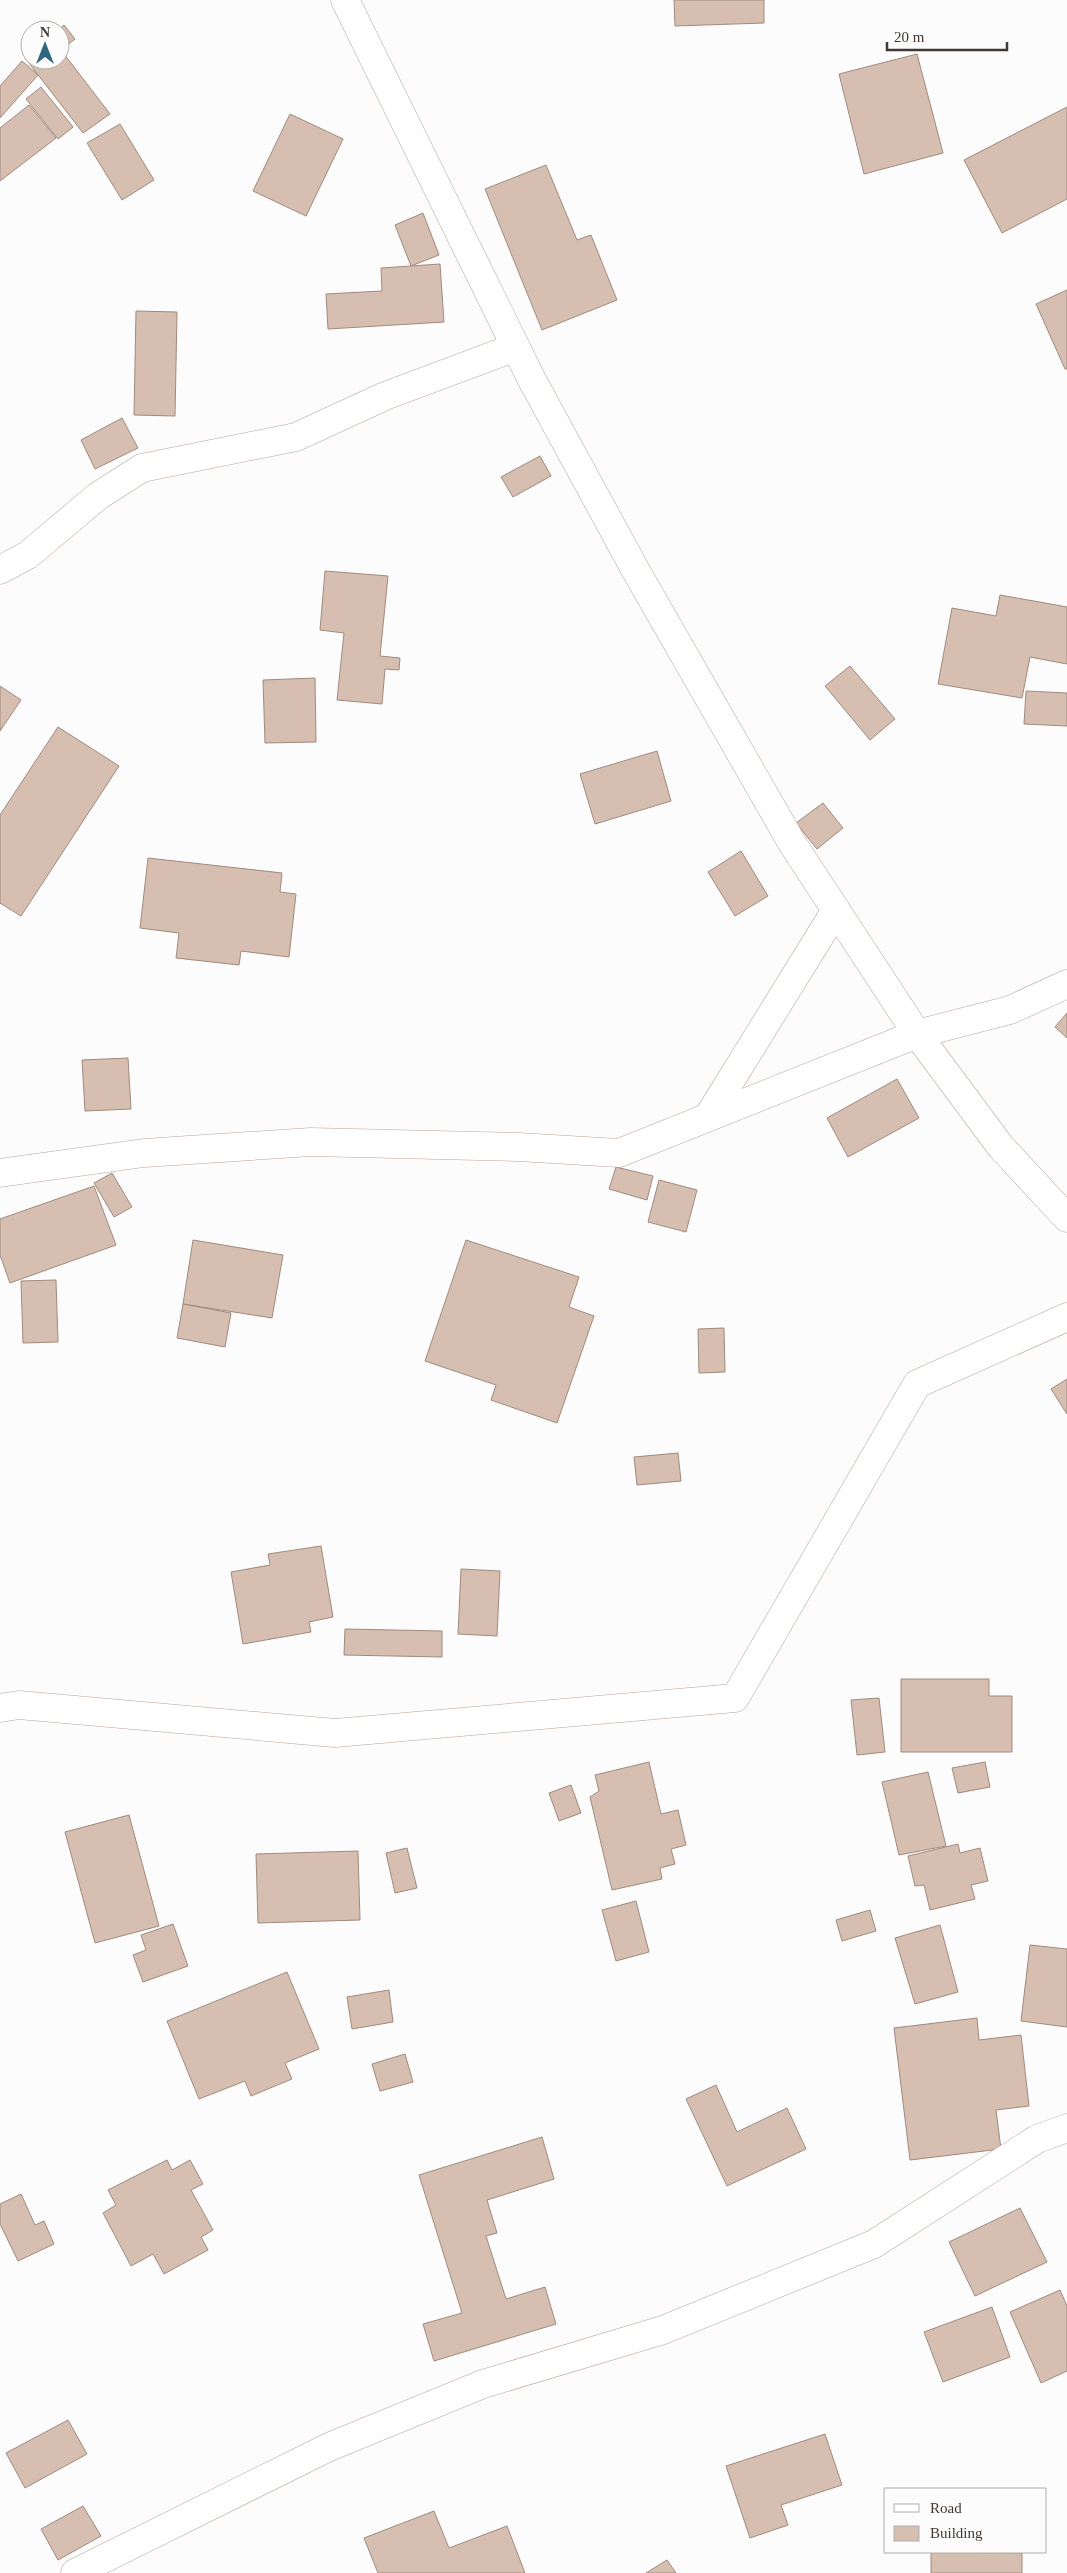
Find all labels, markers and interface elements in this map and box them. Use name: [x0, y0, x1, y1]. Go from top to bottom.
north arrow: [20, 20, 70, 70]
scale bar: [887, 20, 1007, 52]
text: N: [40, 25, 50, 40]
text: 20 m: [894, 29, 925, 45]
legend: [884, 2488, 1047, 2553]
text: Road: [930, 2500, 962, 2516]
text: Building: [930, 2525, 983, 2541]

